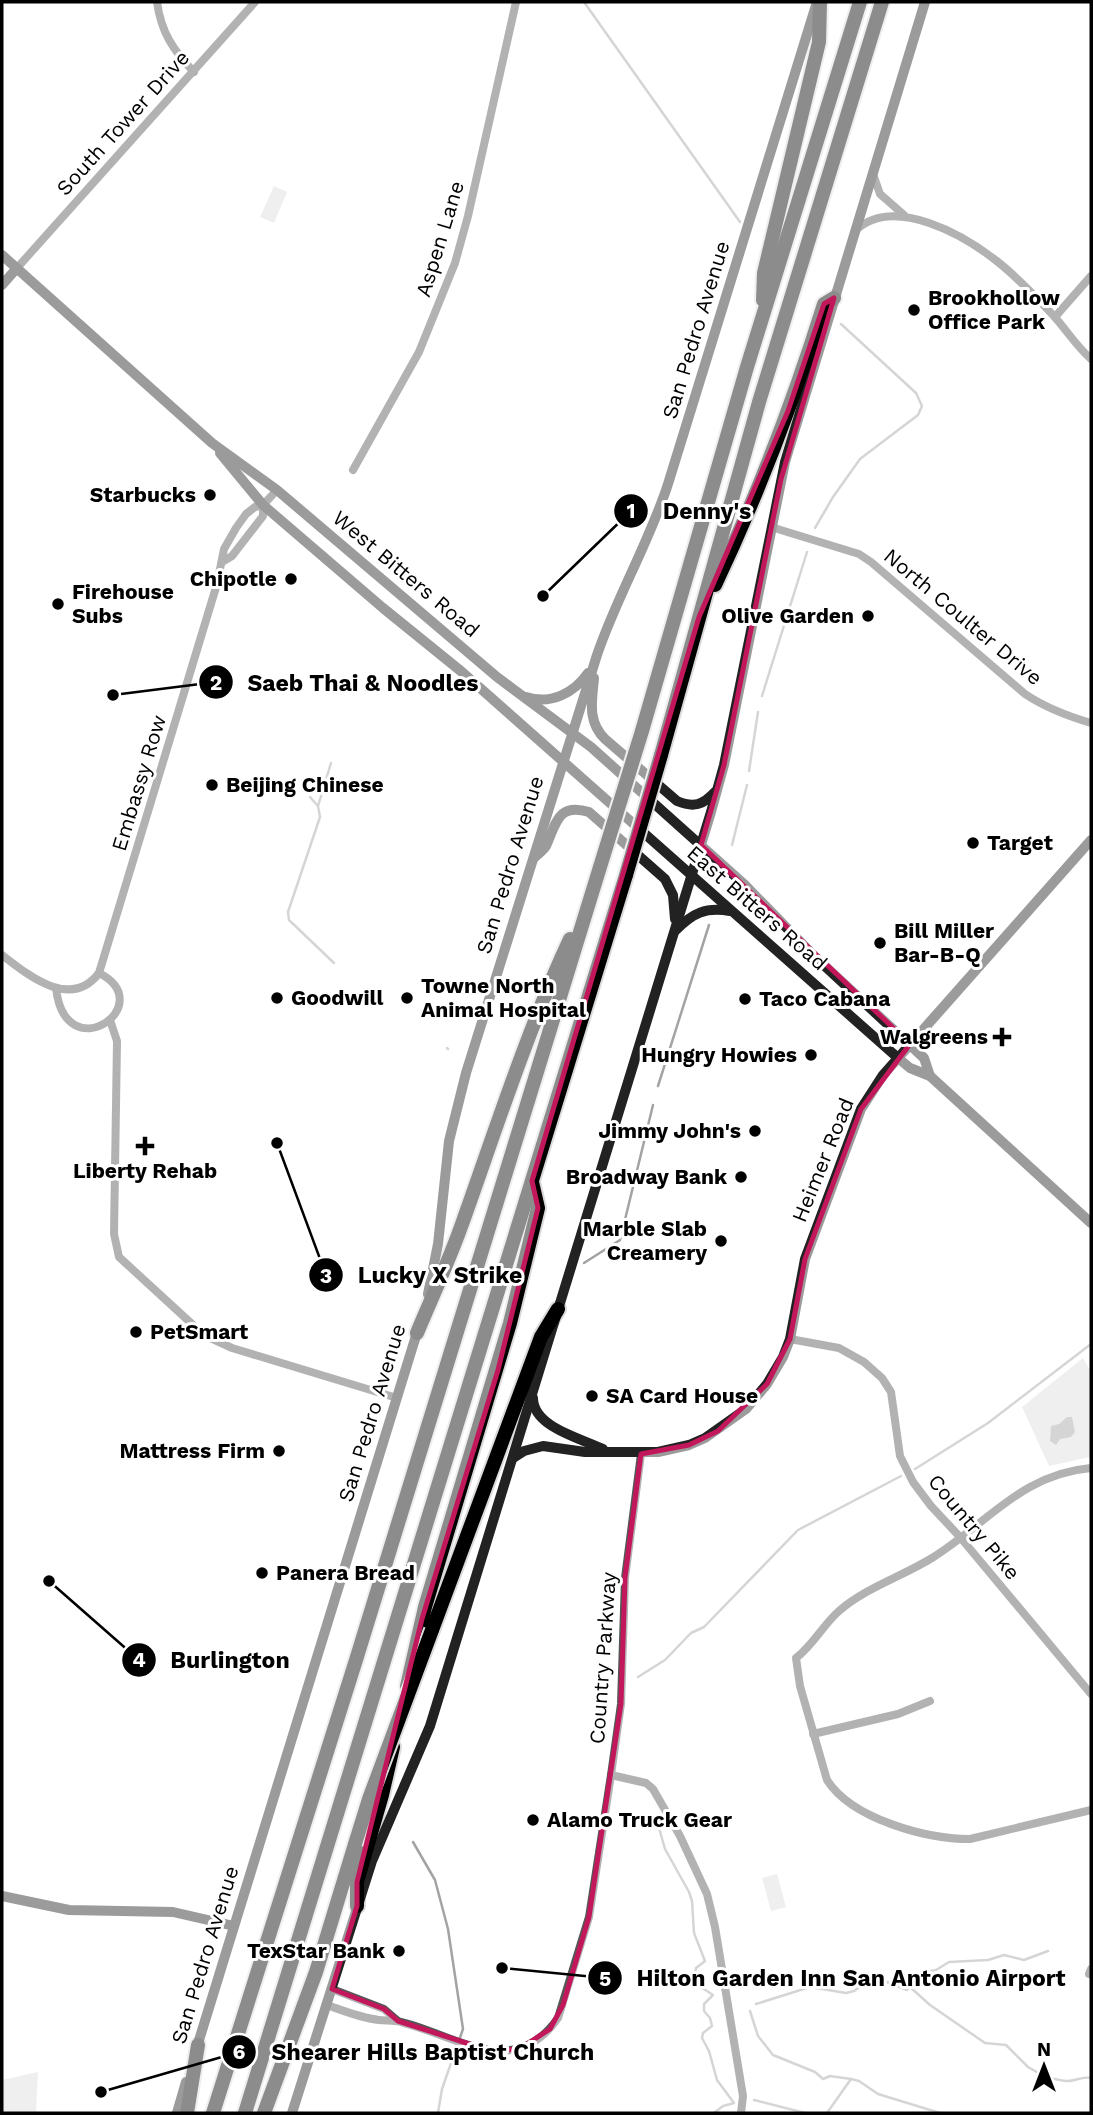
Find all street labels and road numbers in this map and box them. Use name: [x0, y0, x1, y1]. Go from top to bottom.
street label: South Tower Drive: [51, 45, 194, 200]
street label: Aspen Lane: [410, 178, 469, 300]
street label: San Pedro Avenue: [657, 238, 734, 422]
street label: West Bitters Road: [328, 505, 485, 642]
street label: North Coulter Drive: [879, 543, 1048, 690]
street label: Embassy Row: [106, 712, 171, 854]
street label: San Pedro Avenue: [471, 773, 548, 957]
street label: East Bitters Road: [682, 840, 833, 975]
street label: Heimer Road: [786, 1094, 859, 1226]
street label: San Pedro Avenue: [333, 1321, 410, 1505]
street label: Country Pike: [923, 1469, 1026, 1584]
street label: Country Parkway: [584, 1571, 621, 1745]
street label: San Pedro Avenue: [166, 1863, 243, 2047]

